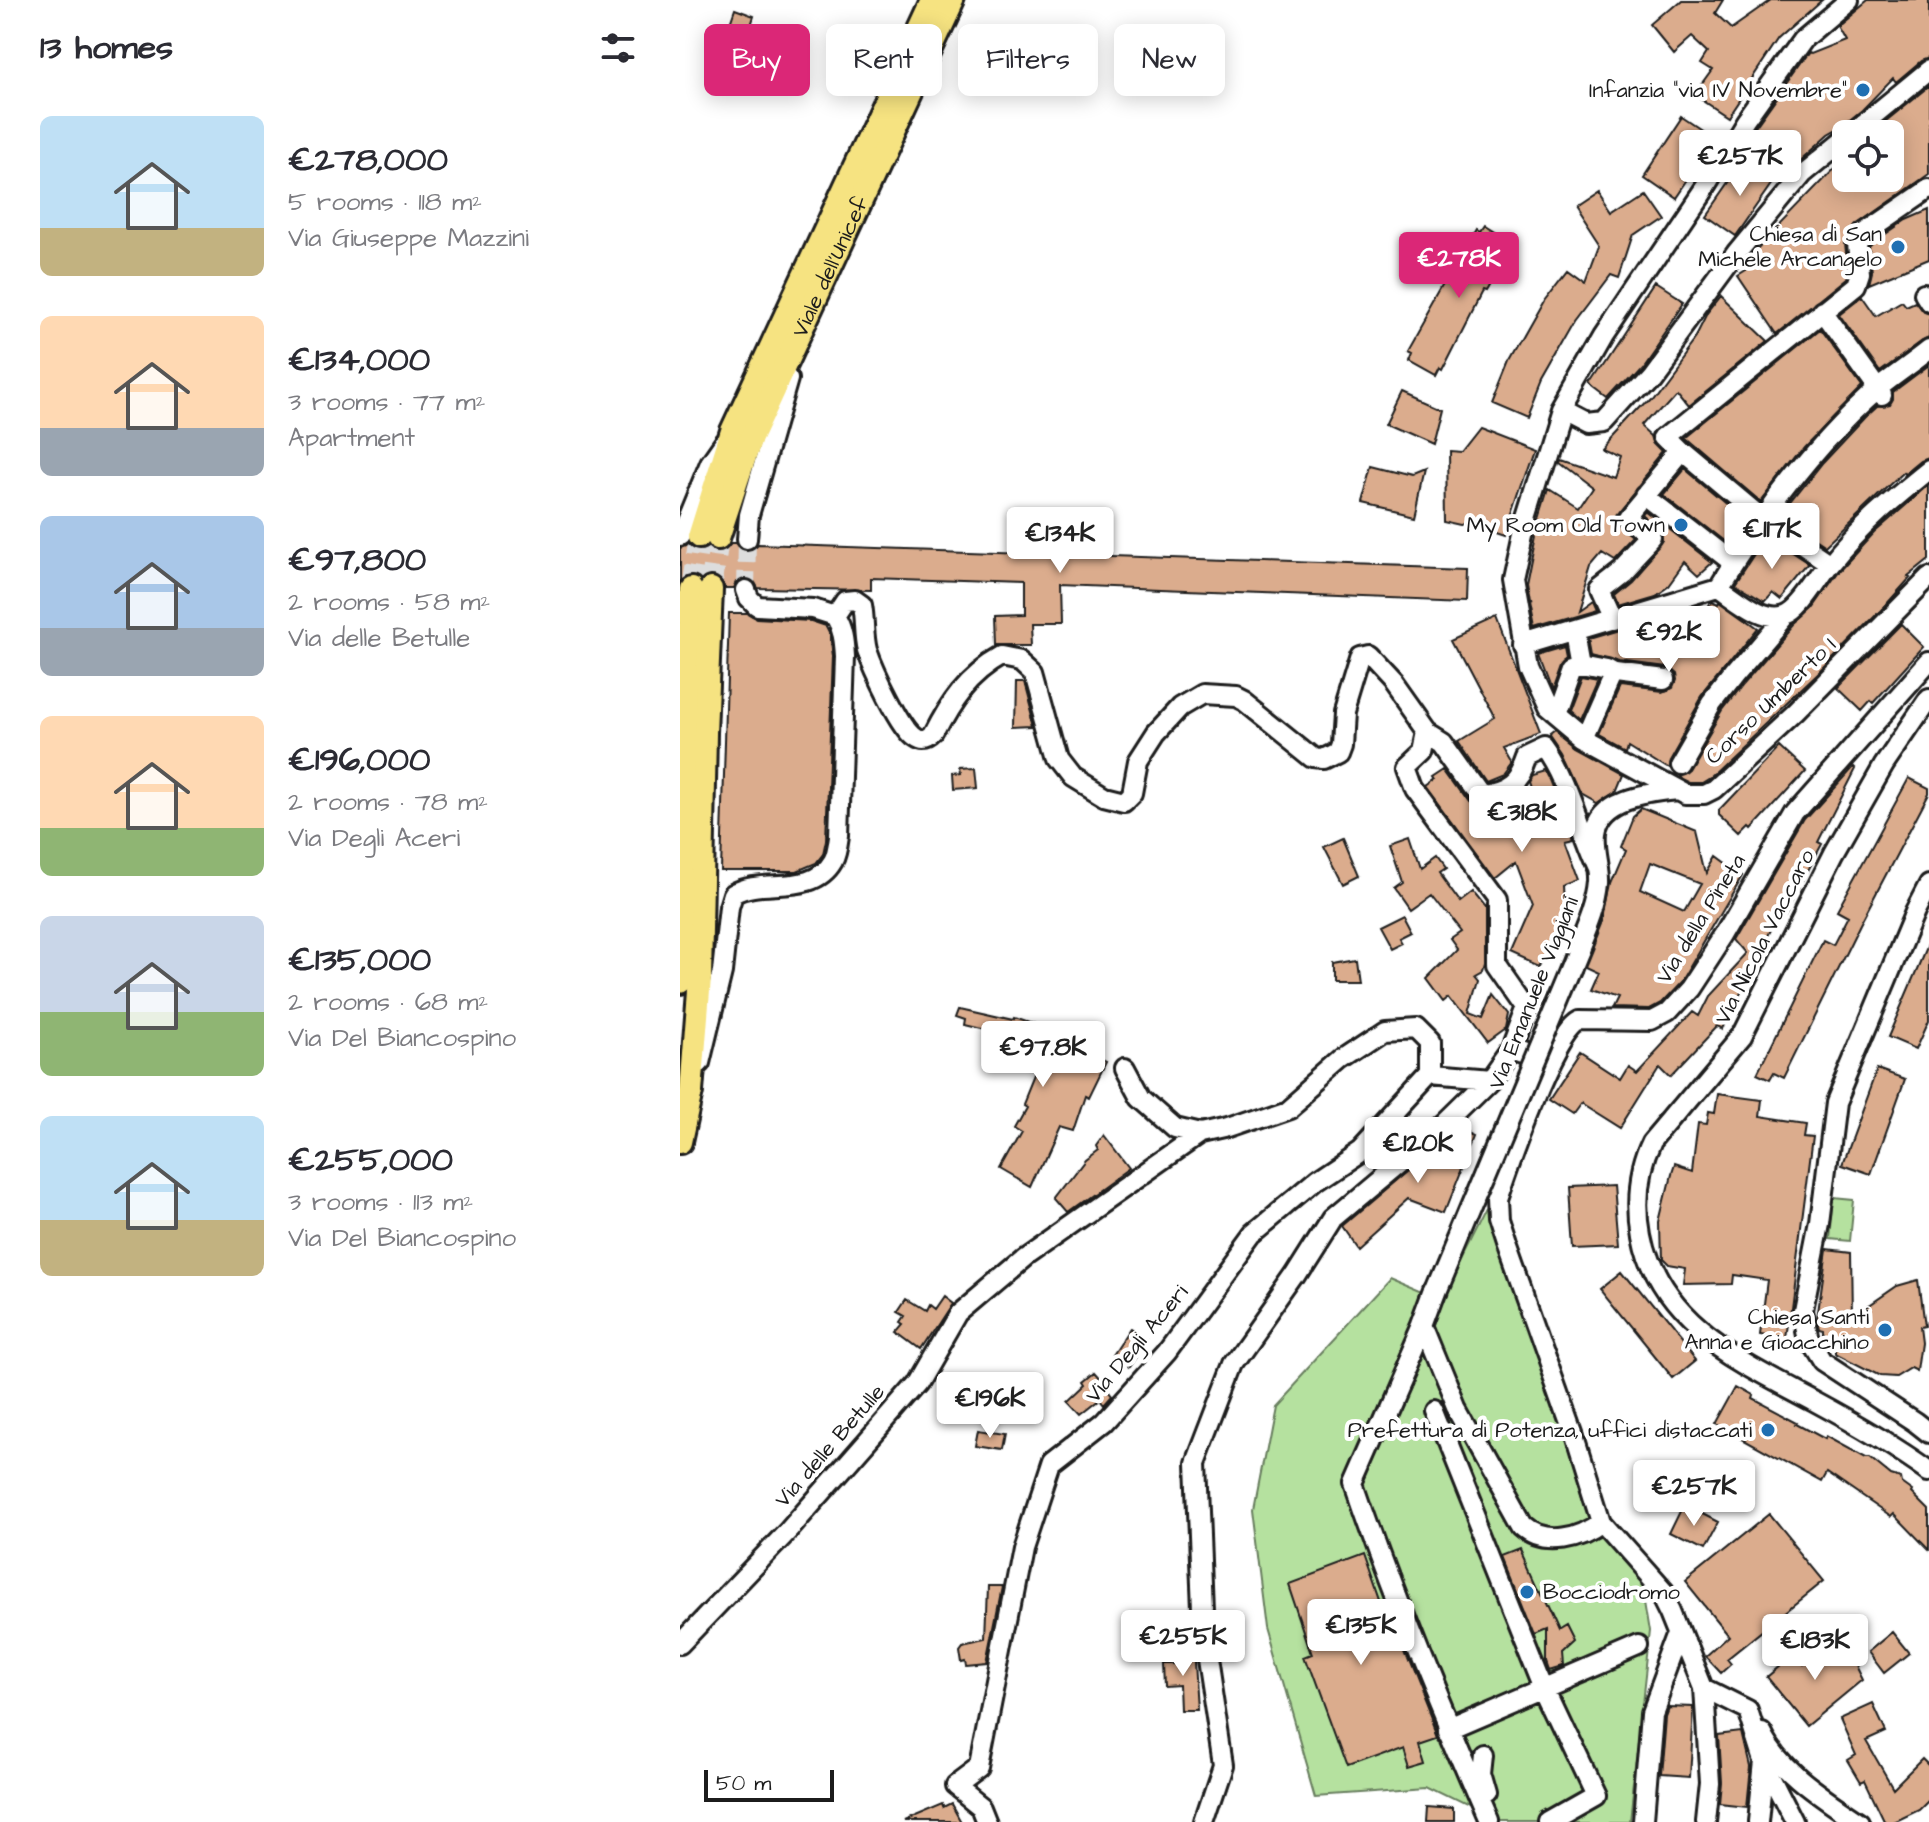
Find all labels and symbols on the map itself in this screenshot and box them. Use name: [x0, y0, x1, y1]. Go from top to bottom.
place label: Infanzia "via IV Novembre": [1589, 75, 1847, 106]
marker: Infanzia "via IV Novembre": [1854, 81, 1872, 99]
pin: €257K: [1684, 130, 1796, 198]
street label: Viale dell'Unicef: [784, 191, 877, 342]
place label: Chiesa di San Michele Arcangelo: [1698, 219, 1883, 276]
pin: €278K: [1403, 232, 1515, 300]
marker: Chiesa di San Michele Arcangelo: [1889, 238, 1907, 256]
pin: €117K: [1716, 503, 1828, 571]
pin: €134K: [1004, 507, 1116, 575]
place label: My Room Old Town: [1466, 510, 1665, 542]
marker: My Room Old Town: [1672, 516, 1690, 534]
pin: €92K: [1622, 606, 1716, 674]
street label: Corso Umberto I: [1699, 630, 1843, 772]
pin: €318K: [1466, 786, 1578, 854]
street label: Via Nicola Vaccaro: [1707, 844, 1823, 1030]
street label: Via della Pineta: [1649, 848, 1753, 990]
street label: Via Emanuele Viggiani: [1481, 892, 1588, 1094]
pin: €97.8K: [978, 1021, 1108, 1089]
pin: €120K: [1362, 1117, 1474, 1185]
street label: Via Degli Aceri: [1078, 1278, 1196, 1410]
place label: Chiesa Santi Anna e Gioacchino: [1685, 1302, 1870, 1358]
marker: Chiesa Santi Anna e Gioacchino: [1876, 1321, 1894, 1339]
pin: €196K: [934, 1372, 1046, 1440]
street label: Via delle Betulle: [768, 1378, 892, 1514]
place label: Prefettura di Potenza, uffici distaccati: [1348, 1415, 1752, 1446]
marker: Prefettura di Potenza, uffici distaccati: [1759, 1421, 1777, 1439]
pin: €257K: [1638, 1460, 1750, 1528]
place label: Bocciodromo: [1543, 1577, 1680, 1608]
marker: Bocciodromo: [1518, 1583, 1536, 1601]
pin: €135K: [1305, 1599, 1417, 1667]
pin: €255K: [1127, 1610, 1239, 1678]
pin: €183K: [1759, 1614, 1871, 1682]
scale bar: [704, 1766, 834, 1802]

